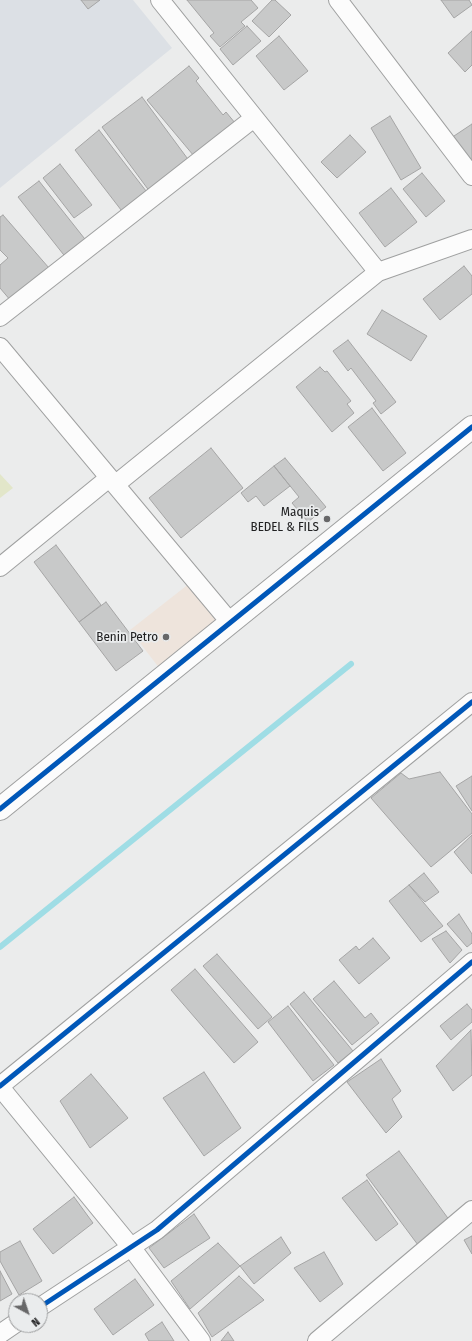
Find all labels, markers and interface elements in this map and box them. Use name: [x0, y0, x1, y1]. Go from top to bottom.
place label: Maquis BEDEL & FILS: [251, 504, 319, 535]
marker: Maquis BEDEL & FILS: [322, 514, 332, 524]
place label: Benin Petro: [96, 629, 158, 645]
marker: Benin Petro: [161, 632, 171, 642]
north arrow: [8, 1293, 48, 1333]
text: N: [29, 1315, 42, 1329]

